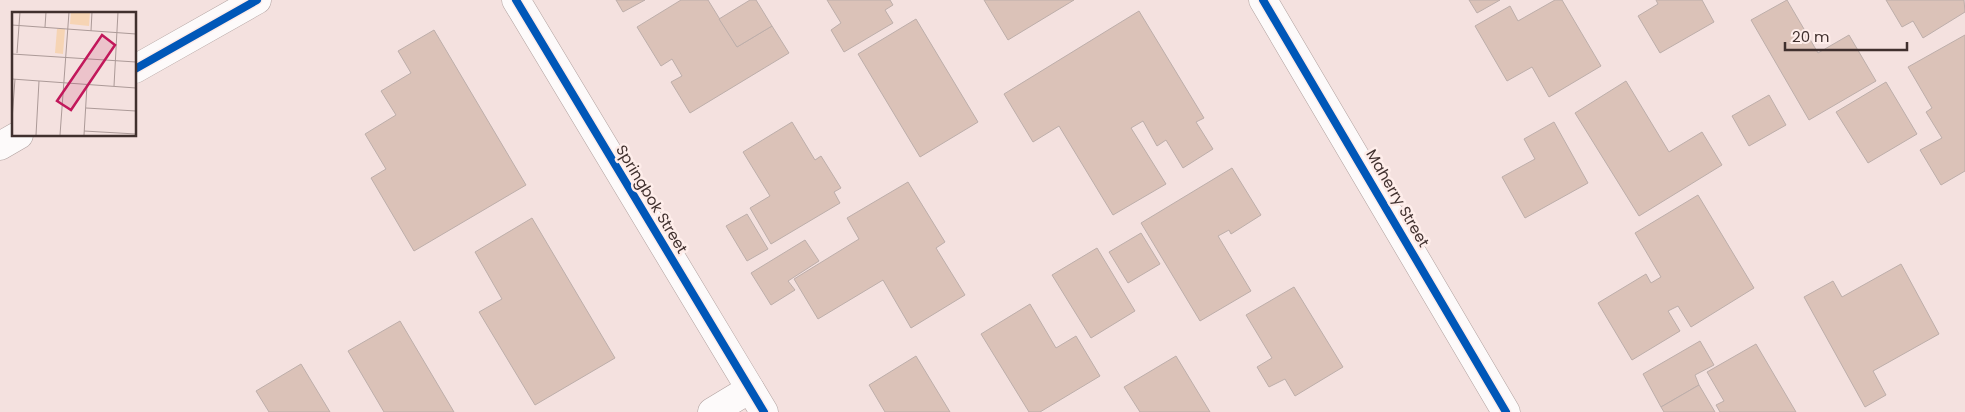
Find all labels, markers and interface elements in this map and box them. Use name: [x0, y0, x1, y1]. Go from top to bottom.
inset map: [12, 12, 136, 136]
scale bar: [1785, 20, 1908, 52]
text: 20 m: [1792, 26, 1830, 47]
street label: Springbok Street: [611, 141, 693, 257]
street label: Maherry Street: [1362, 145, 1434, 251]

